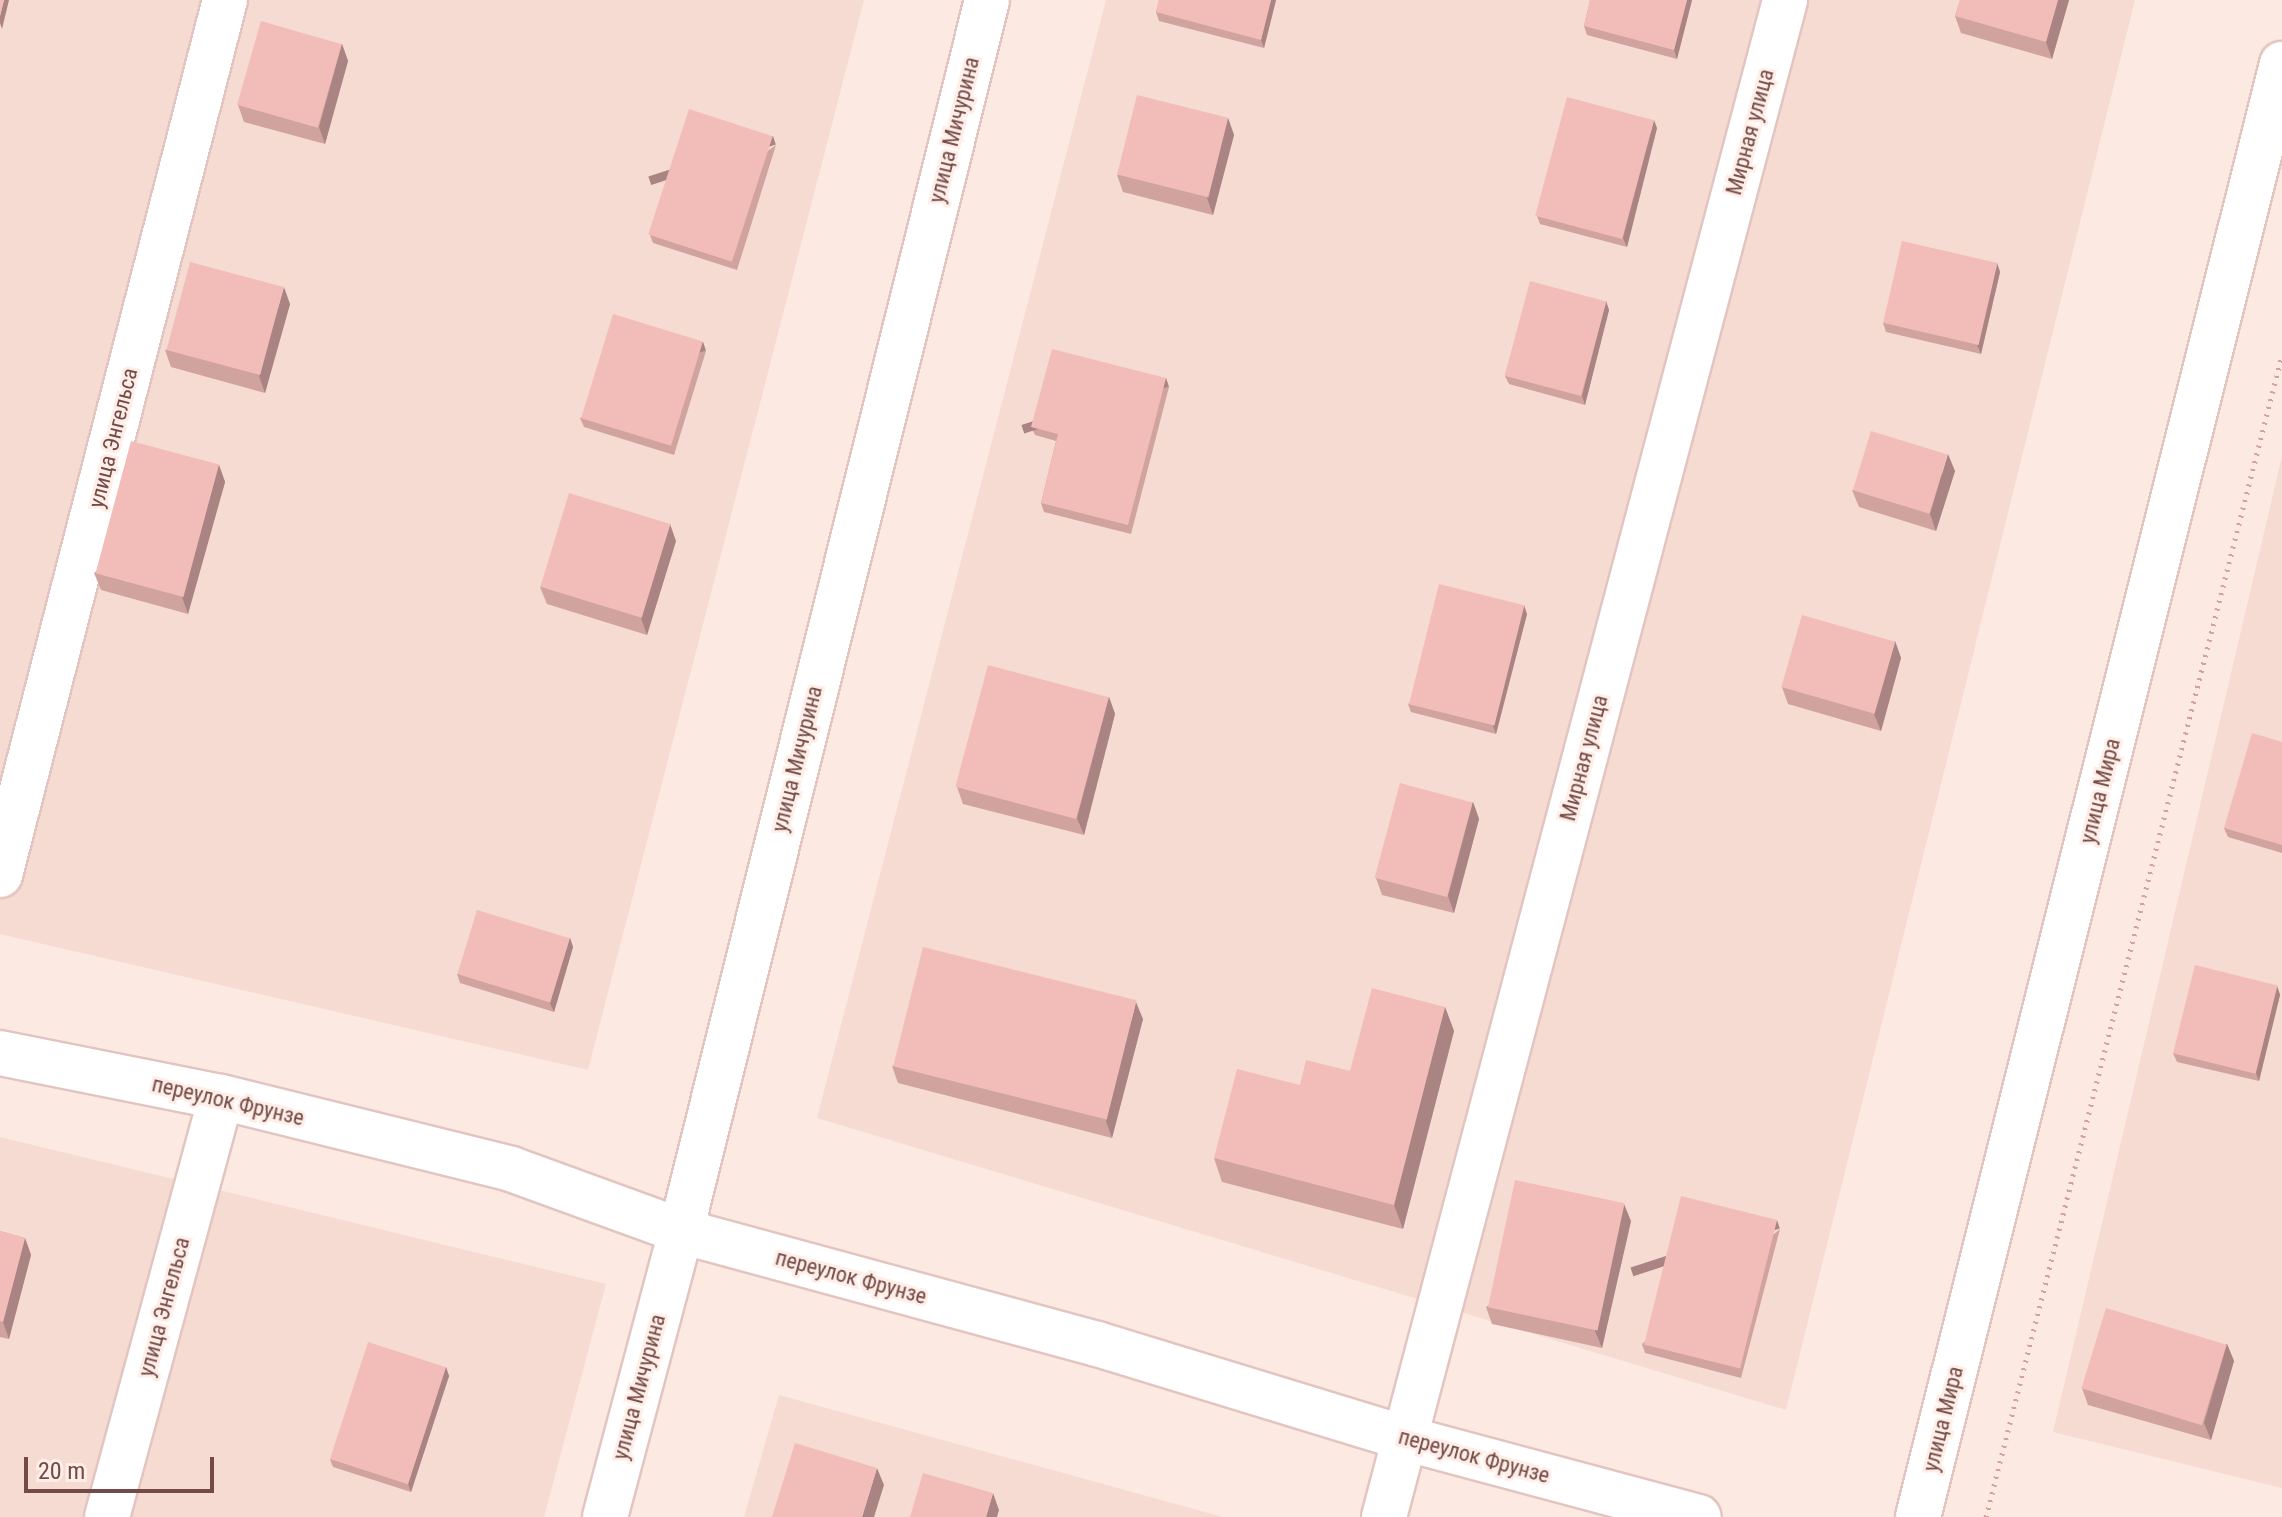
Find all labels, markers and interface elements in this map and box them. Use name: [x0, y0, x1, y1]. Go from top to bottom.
street label: улица Мичурина: [923, 54, 985, 206]
street label: Мирная улица: [1721, 66, 1779, 198]
street label: улица Энгельса: [83, 365, 143, 511]
street label: улица Мичурина: [766, 683, 828, 835]
street label: Мирная улица: [1555, 692, 1613, 824]
street label: улица Мира: [2074, 736, 2126, 846]
street label: переулок Фрунзе: [149, 1071, 307, 1131]
street label: улица Энгельса: [133, 1234, 195, 1380]
street label: переулок Фрунзе: [773, 1244, 929, 1310]
street label: улица Мичурина: [607, 1311, 671, 1463]
street label: улица Мира: [1917, 1364, 1969, 1474]
street label: переулок Фрунзе: [1396, 1423, 1552, 1489]
scale bar: [28, 1441, 218, 1491]
text: 20 m: [38, 1457, 85, 1485]

